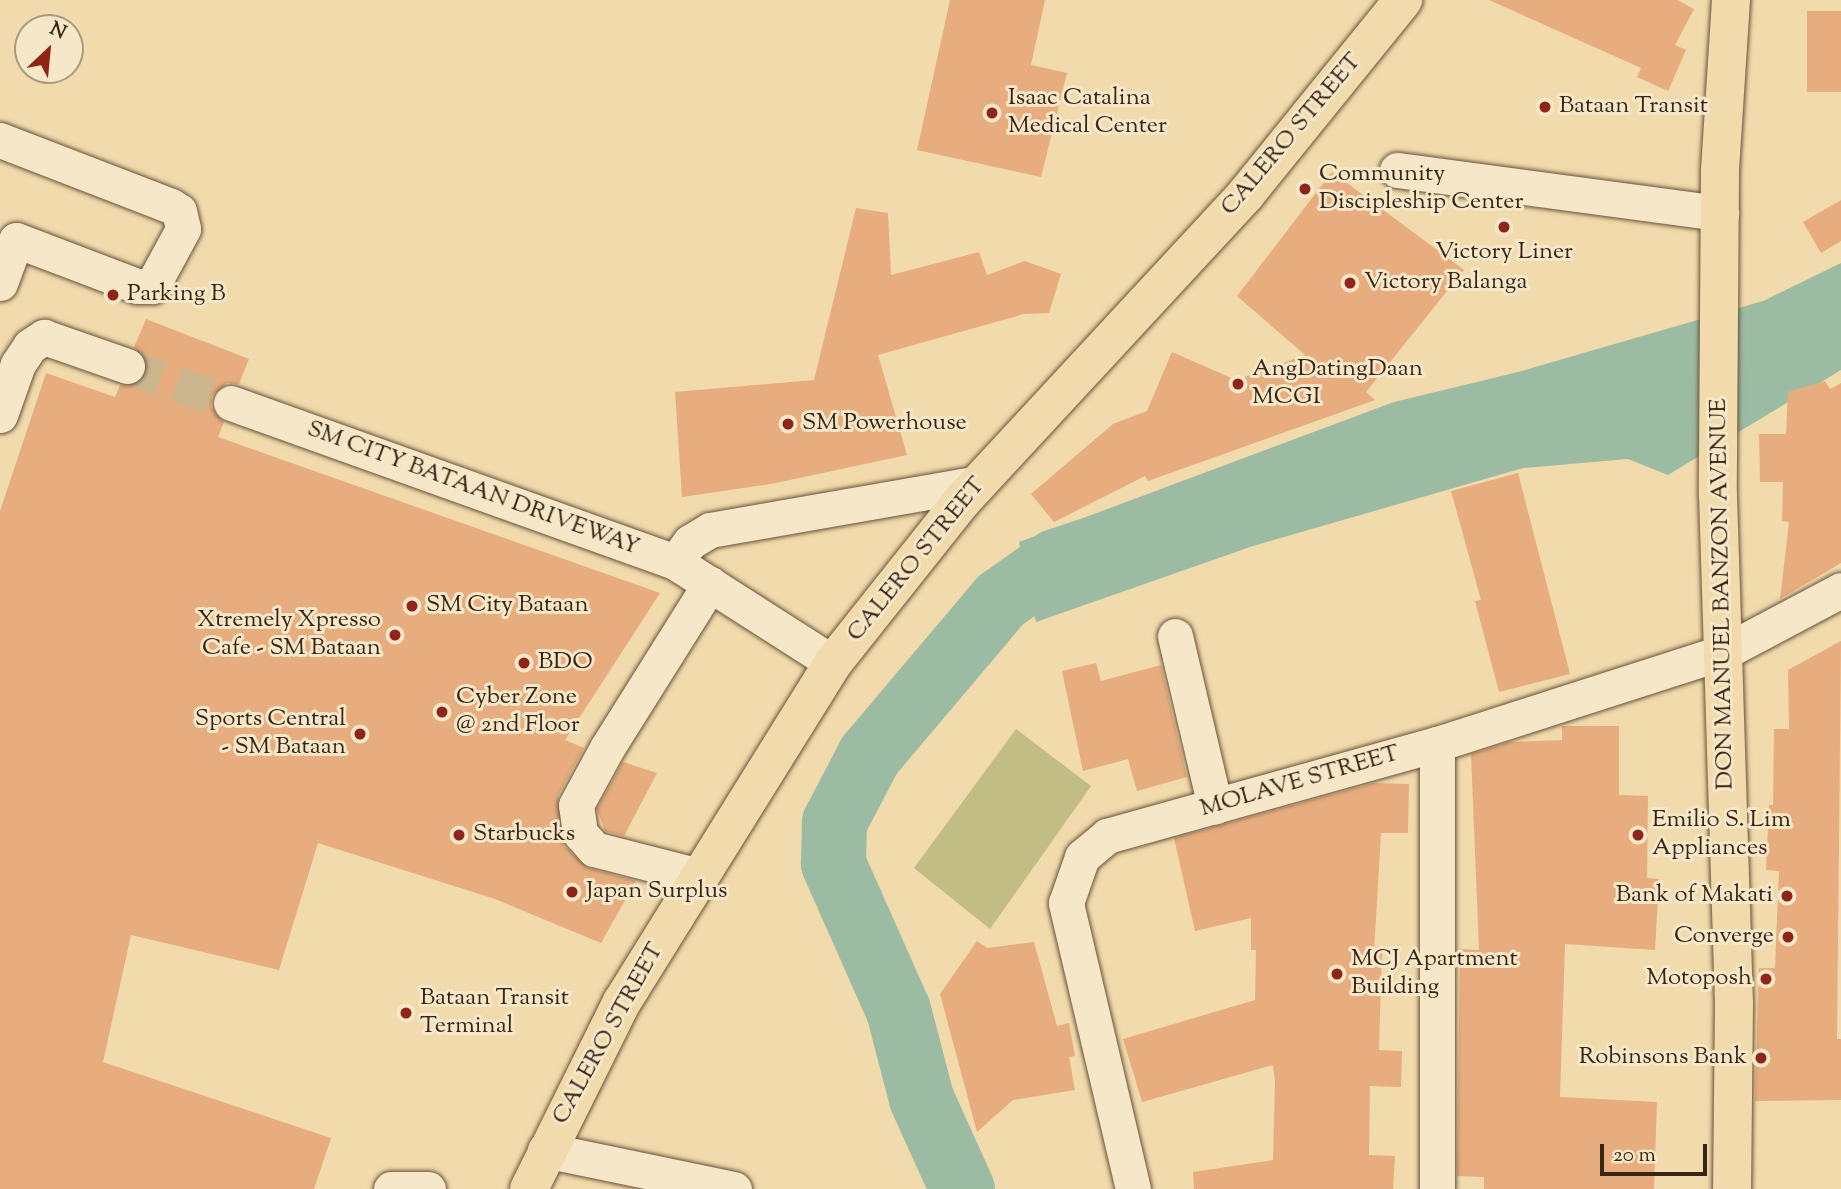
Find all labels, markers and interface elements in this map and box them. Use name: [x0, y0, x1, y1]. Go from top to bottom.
north arrow: [14, 14, 84, 84]
text: N: [45, 16, 70, 47]
street label: CALERO STREET: [1216, 48, 1368, 222]
place label: Isaac Catalina Medical Center: [1008, 85, 1167, 141]
place label: Bataan Transit: [1559, 93, 1708, 121]
marker: Bataan Transit: [1537, 99, 1553, 115]
marker: Isaac Catalina Medical Center: [982, 103, 1002, 123]
place label: Community Discipleship Center: [1319, 161, 1523, 217]
marker: Community Discipleship Center: [1297, 181, 1313, 197]
marker: Victory Liner: [1496, 219, 1512, 235]
place label: Victory Liner: [1435, 239, 1573, 267]
place label: Victory Balanga: [1364, 269, 1527, 297]
marker: Victory Balanga: [1342, 275, 1358, 291]
place label: Parking B: [127, 281, 226, 309]
marker: Parking B: [105, 287, 121, 303]
place label: AngDatingDaan MCGI: [1252, 356, 1423, 412]
marker: AngDatingDaan MCGI: [1230, 376, 1246, 392]
street label: DON MANUEL BANZON AVENUE: [1705, 398, 1741, 790]
place label: SM Powerhouse: [802, 410, 967, 438]
street label: SM CITY BATAAN DRIVEWAY: [303, 415, 643, 563]
marker: SM Powerhouse: [780, 416, 796, 432]
street label: CALERO STREET: [842, 472, 992, 648]
place label: SM City Bataan: [426, 592, 589, 620]
marker: SM City Bataan: [404, 598, 420, 614]
place label: Xtremely Xpresso Cafe - SM Bataan: [197, 607, 381, 663]
marker: Xtremely Xpresso Cafe - SM Bataan: [387, 627, 403, 643]
place label: BDO: [538, 649, 593, 677]
marker: BDO: [516, 655, 532, 671]
place label: Cyber Zone @ 2nd Floor: [456, 684, 580, 740]
marker: Cyber Zone @ 2nd Floor: [434, 704, 450, 720]
place label: Sports Central - SM Bataan: [195, 706, 346, 762]
marker: Sports Central - SM Bataan: [352, 726, 368, 742]
street label: MOLAVE STREET: [1197, 740, 1403, 824]
place label: Emilio S. Lim Appliances: [1652, 807, 1791, 863]
place label: Starbucks: [473, 821, 575, 849]
marker: Starbucks: [451, 827, 467, 843]
marker: Emilio S. Lim Appliances: [1630, 827, 1646, 843]
place label: Japan Surplus: [586, 878, 728, 906]
place label: Bank of Makati: [1616, 882, 1773, 910]
marker: Japan Surplus: [564, 884, 580, 900]
marker: Bank of Makati: [1779, 888, 1795, 904]
place label: Converge: [1674, 923, 1774, 951]
marker: Converge: [1780, 929, 1796, 945]
street label: CALERO STREET: [547, 938, 671, 1130]
place label: MCJ Apartment Building: [1351, 946, 1518, 1002]
place label: Motoposh: [1646, 965, 1752, 993]
marker: MCJ Apartment Building: [1329, 966, 1345, 982]
marker: Motoposh: [1758, 971, 1774, 987]
place label: Bataan Transit Terminal: [420, 985, 569, 1041]
marker: Bataan Transit Terminal: [398, 1005, 414, 1021]
place label: Robinsons Bank: [1579, 1044, 1747, 1072]
marker: Robinsons Bank: [1753, 1050, 1769, 1066]
scale bar: [1603, 1130, 1710, 1174]
text: 20 m: [1613, 1141, 1656, 1171]

